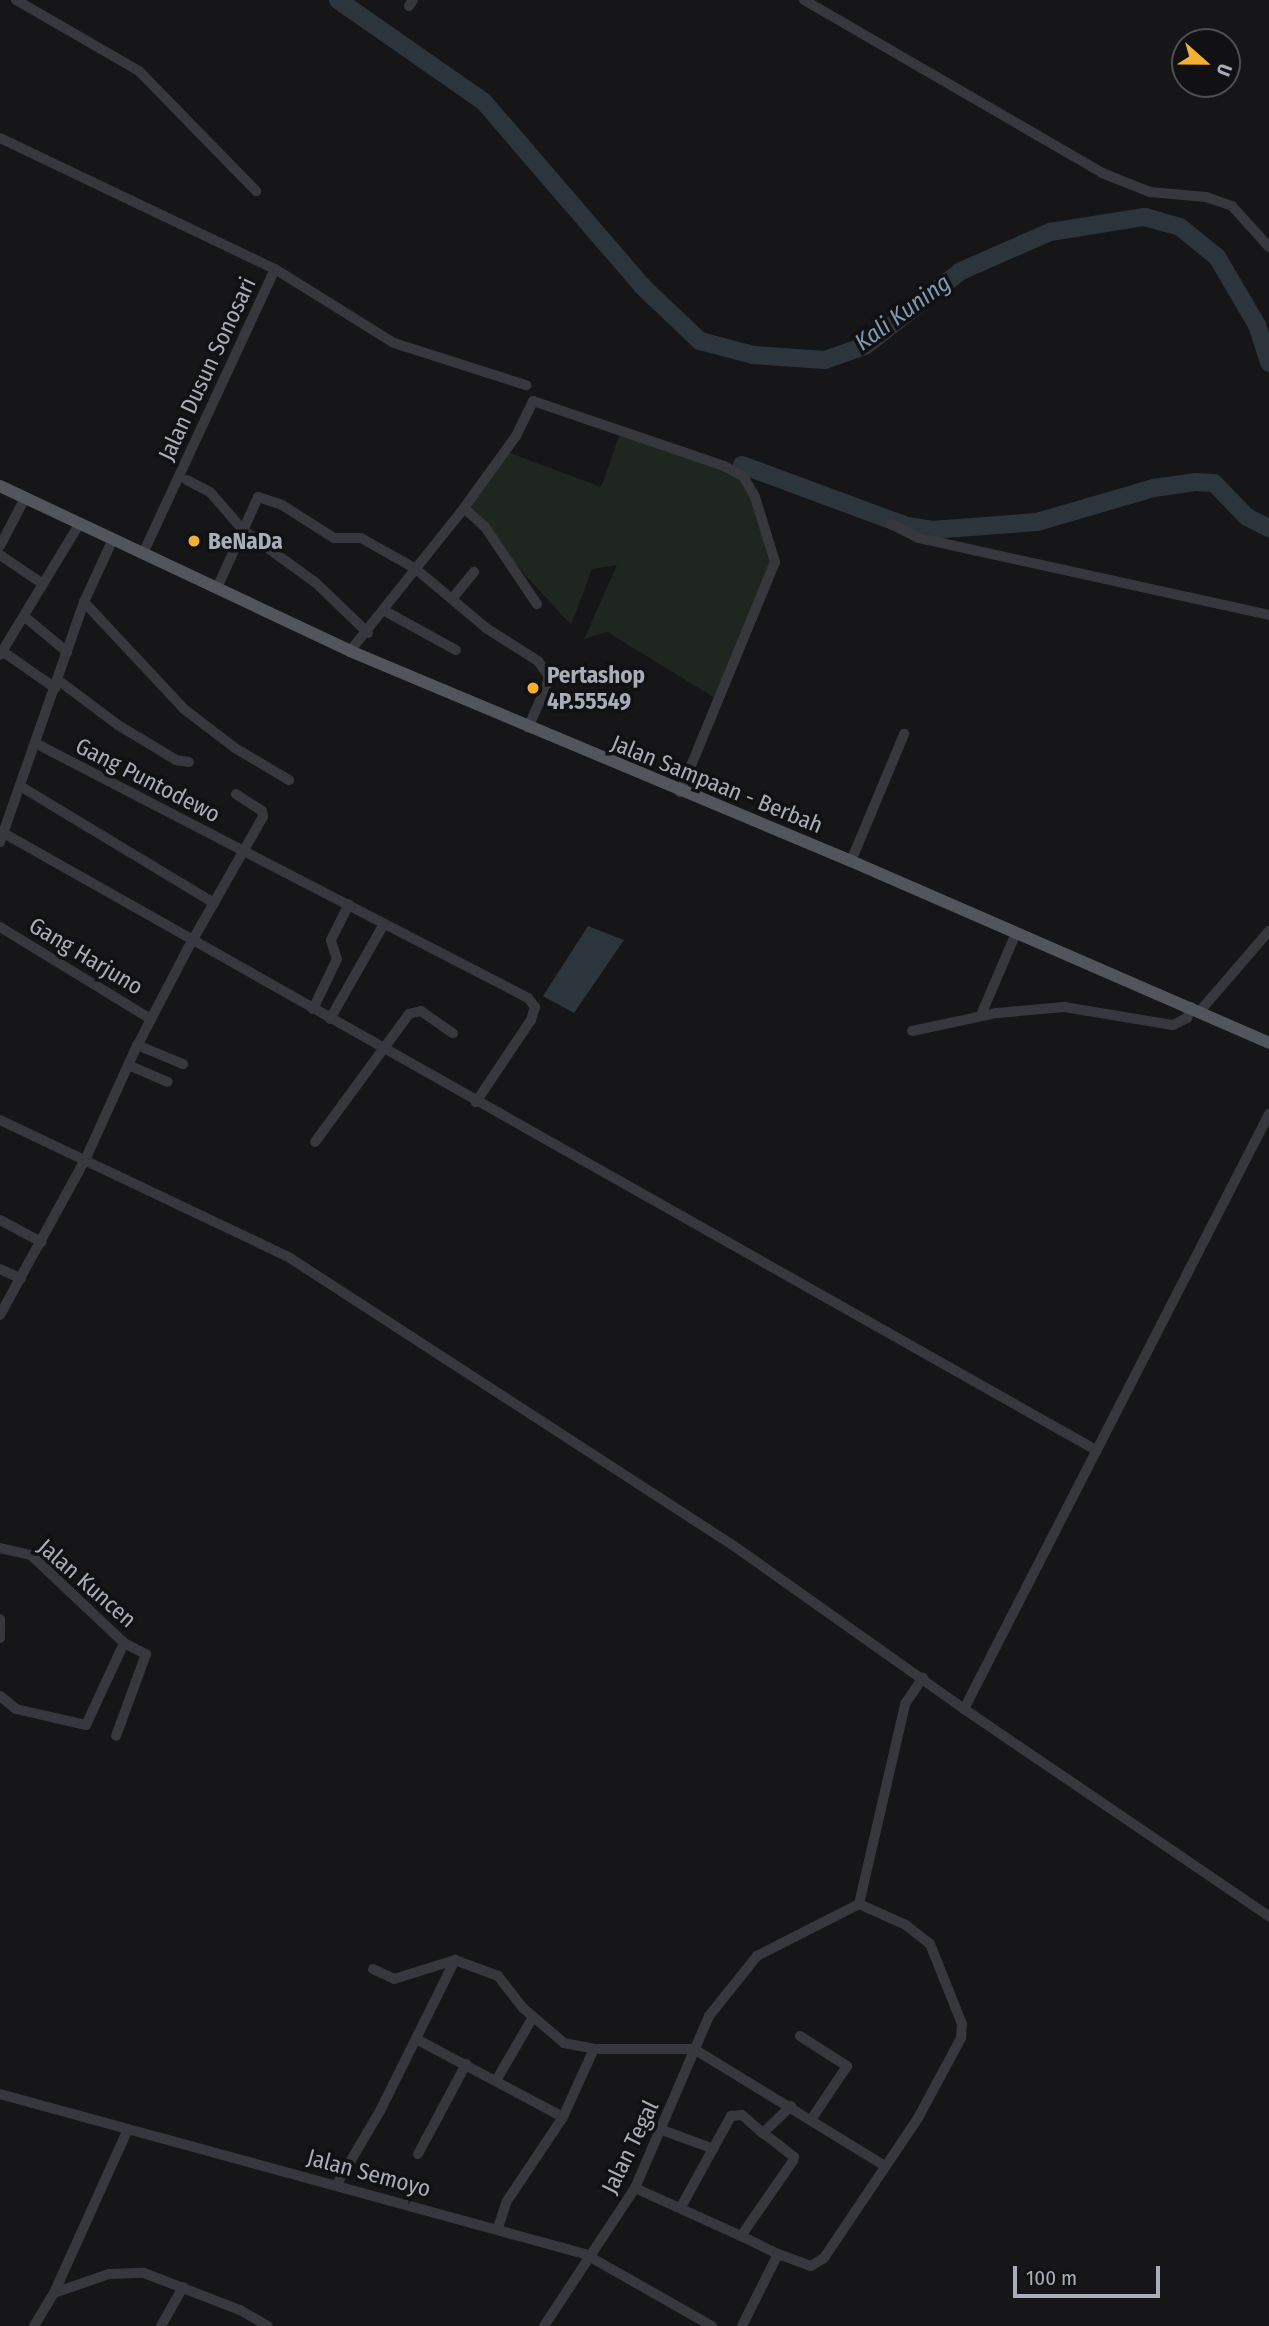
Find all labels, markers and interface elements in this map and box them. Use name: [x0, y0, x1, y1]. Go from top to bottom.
north arrow: [1171, 28, 1241, 98]
text: U: [1211, 61, 1237, 79]
water label: Kali Kuning: [849, 269, 957, 357]
street label: Jalan Dusun Sonosari: [152, 273, 262, 465]
place label: BeNaDa: [208, 527, 283, 555]
marker: BeNaDa: [186, 533, 202, 549]
place label: Pertashop 4P.55549: [547, 661, 645, 715]
marker: Pertashop 4P.55549: [525, 680, 541, 696]
street label: Jalan Sampaan - Berbah: [607, 729, 827, 839]
street label: Gang Puntodewo: [71, 732, 225, 828]
street label: Gang Harjuno: [24, 911, 148, 1001]
street label: Jalan Kuncen: [32, 1533, 142, 1633]
street label: Jalan Tegal: [596, 2096, 664, 2198]
street label: Jalan Semoyo: [304, 2143, 434, 2203]
scale bar: [1017, 2252, 1164, 2296]
text: 100 m: [1026, 2265, 1077, 2291]

